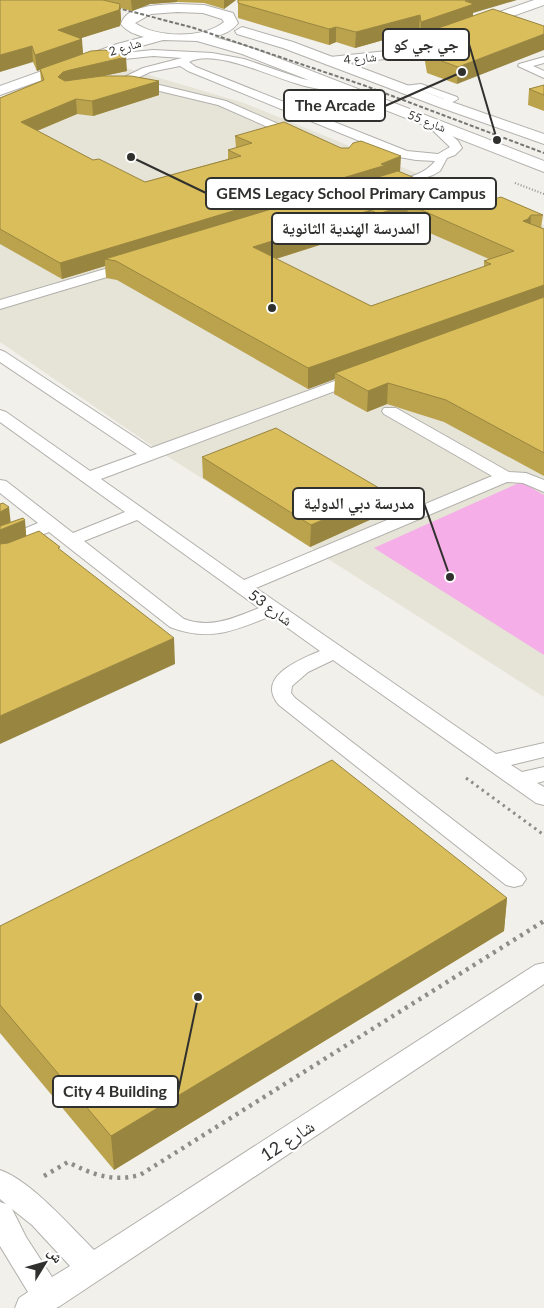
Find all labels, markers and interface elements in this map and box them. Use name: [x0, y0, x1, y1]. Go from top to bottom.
callout: جي جي كو: [383, 29, 469, 60]
text: جي جي كو: [393, 34, 459, 57]
street label: شارع 2: [107, 35, 143, 60]
street label: شارع 4: [343, 49, 377, 68]
callout: The Arcade: [284, 90, 385, 121]
text: The Arcade: [295, 95, 376, 114]
street label: شارع 55: [405, 107, 448, 136]
callout: GEMS Legacy School Primary Campus: [206, 178, 496, 209]
text: GEMS Legacy School Primary Campus: [216, 183, 486, 202]
callout: المدرسة الهندية الثانوية: [272, 213, 430, 244]
text: المدرسة الهندية الثانوية: [282, 218, 420, 238]
callout: مدرسة دبي الدولية: [293, 488, 424, 519]
text: مدرسة دبي الدولية: [304, 493, 414, 516]
street label: شارع 53: [244, 585, 297, 631]
callout: City 4 Building: [53, 1076, 178, 1107]
text: City 4 Building: [63, 1081, 167, 1100]
street label: شارع 12: [256, 1115, 319, 1166]
north arrow: [20, 1238, 70, 1288]
text: ش: [44, 1244, 67, 1267]

